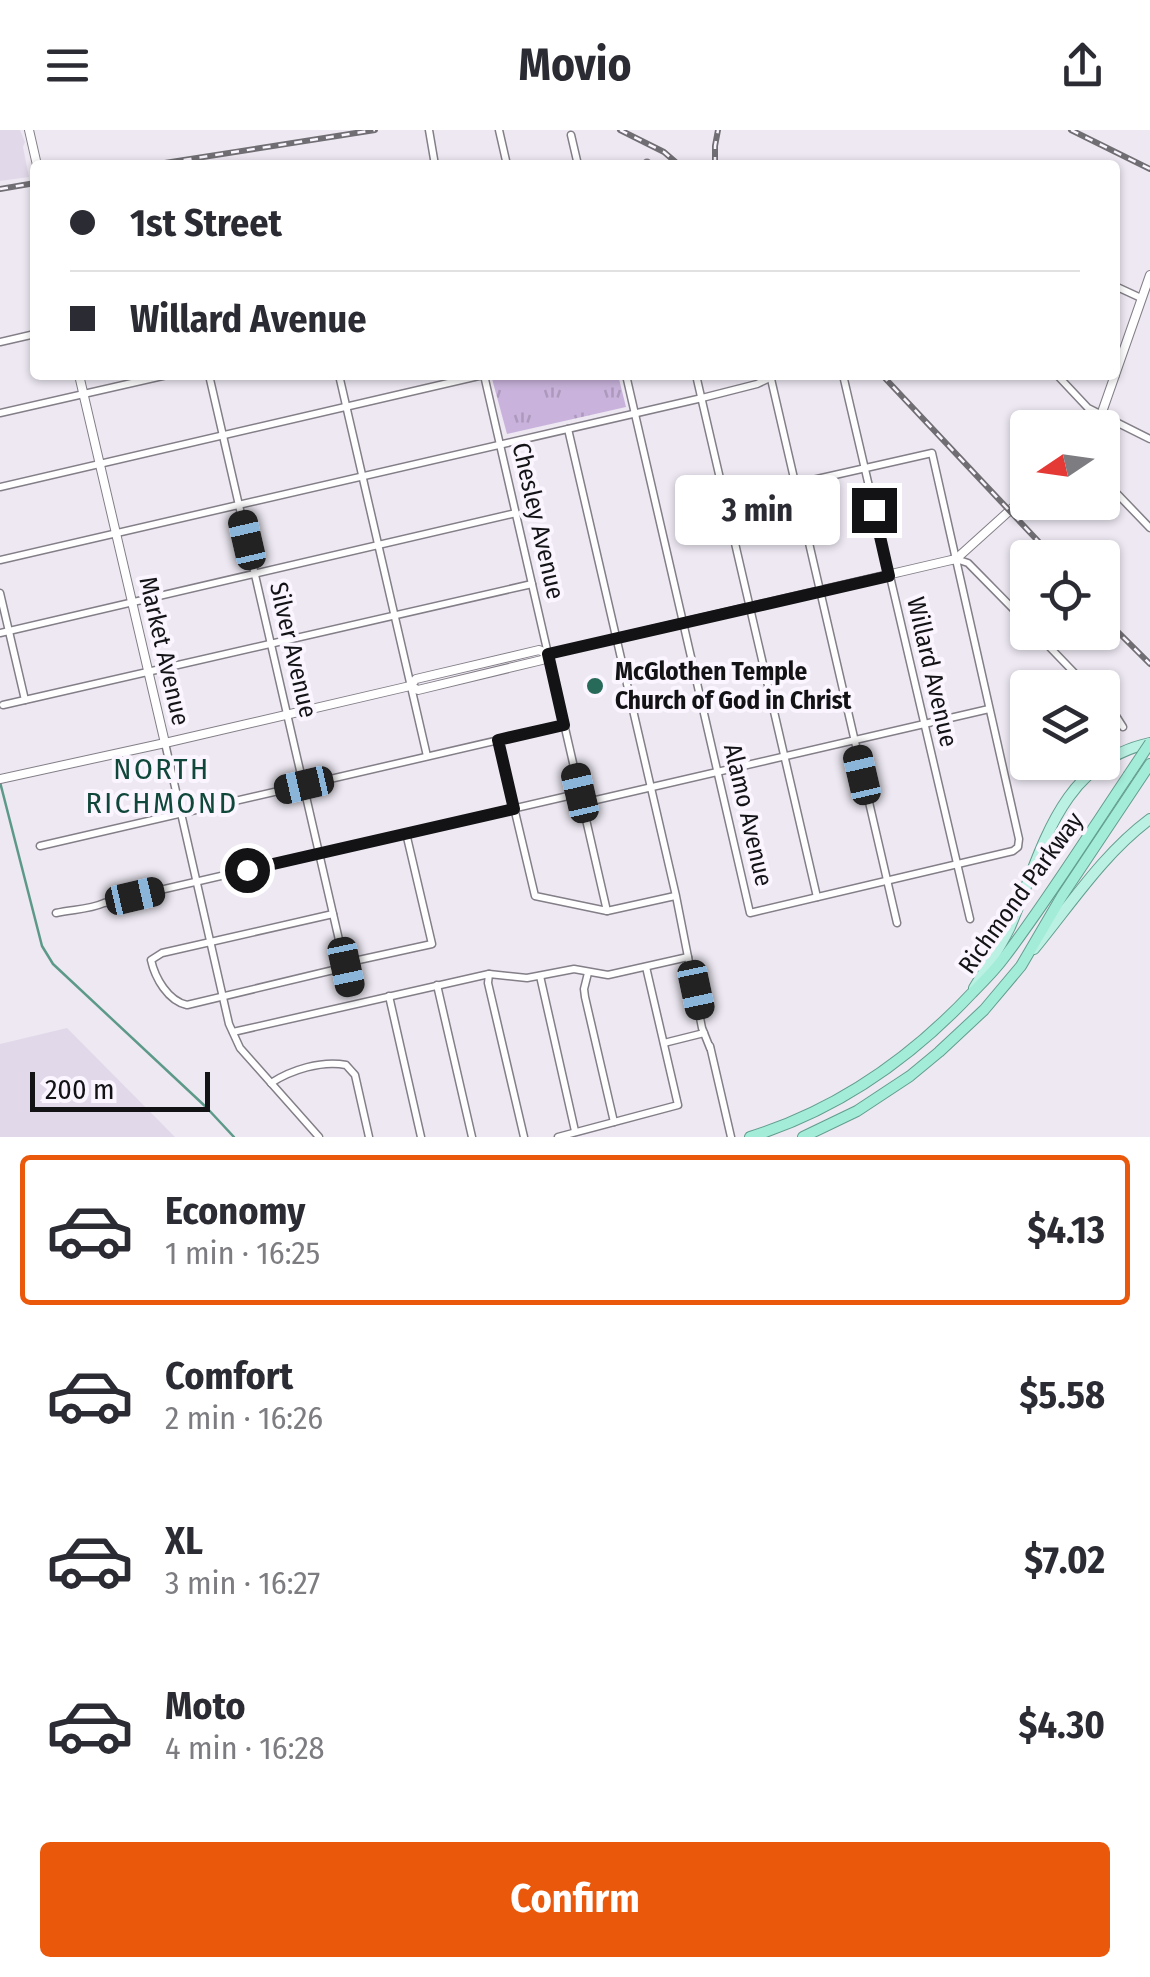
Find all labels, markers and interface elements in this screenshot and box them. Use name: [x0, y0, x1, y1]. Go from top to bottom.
icon: menu: [40, 38, 95, 93]
text: Movio: [519, 38, 631, 92]
icon: share: [1055, 38, 1110, 93]
text: 1st Street: [130, 200, 282, 246]
text: Willard Avenue: [130, 296, 366, 342]
north arrow: [1010, 410, 1120, 520]
map controls: [1010, 410, 1120, 780]
street label: Chesley Avenue: [505, 440, 571, 602]
callout: 3 min: [674, 475, 839, 545]
route end: [852, 488, 897, 533]
text: 3 min: [722, 491, 793, 529]
car: [226, 507, 268, 573]
button: locate: [1010, 540, 1120, 650]
street label: Market Avenue: [132, 574, 196, 728]
street label: Silver Avenue: [263, 579, 323, 721]
street label: Willard Avenue: [900, 594, 964, 750]
place label: McGlothen Temple Church of God in Christ: [615, 657, 853, 716]
button: layers: [1010, 670, 1120, 780]
marker: McGlothen Temple Church of God in Christ: [584, 675, 606, 697]
street label: Alamo Avenue: [717, 741, 779, 889]
car: [841, 742, 883, 808]
district label: NORTH RICHMOND: [85, 751, 239, 821]
car: [559, 760, 601, 826]
car: [271, 764, 337, 806]
street label: Richmond Parkway: [952, 806, 1090, 980]
route start: [225, 848, 270, 893]
car: [102, 875, 168, 917]
car: [325, 935, 367, 999]
car: [675, 958, 717, 1022]
scale bar: [30, 1067, 210, 1111]
text: 200 m: [45, 1073, 115, 1106]
icon: car: [45, 1185, 135, 1275]
text: Economy: [165, 1188, 305, 1234]
text: $4.13: [1028, 1207, 1105, 1253]
text: 1 min · 16:25: [165, 1234, 320, 1272]
icon: car: [45, 1350, 135, 1440]
text: Comfort: [165, 1353, 293, 1399]
text: $5.58: [1020, 1372, 1105, 1418]
text: 2 min · 16:26: [165, 1399, 323, 1437]
icon: car: [45, 1515, 135, 1605]
text: XL: [165, 1518, 203, 1564]
text: $7.02: [1024, 1537, 1105, 1583]
text: 3 min · 16:27: [165, 1564, 320, 1602]
icon: car: [45, 1680, 135, 1770]
text: Moto: [165, 1683, 246, 1729]
text: $4.30: [1019, 1702, 1105, 1748]
text: 4 min · 16:28: [165, 1729, 325, 1767]
button: Confirm: [40, 1842, 1110, 1957]

